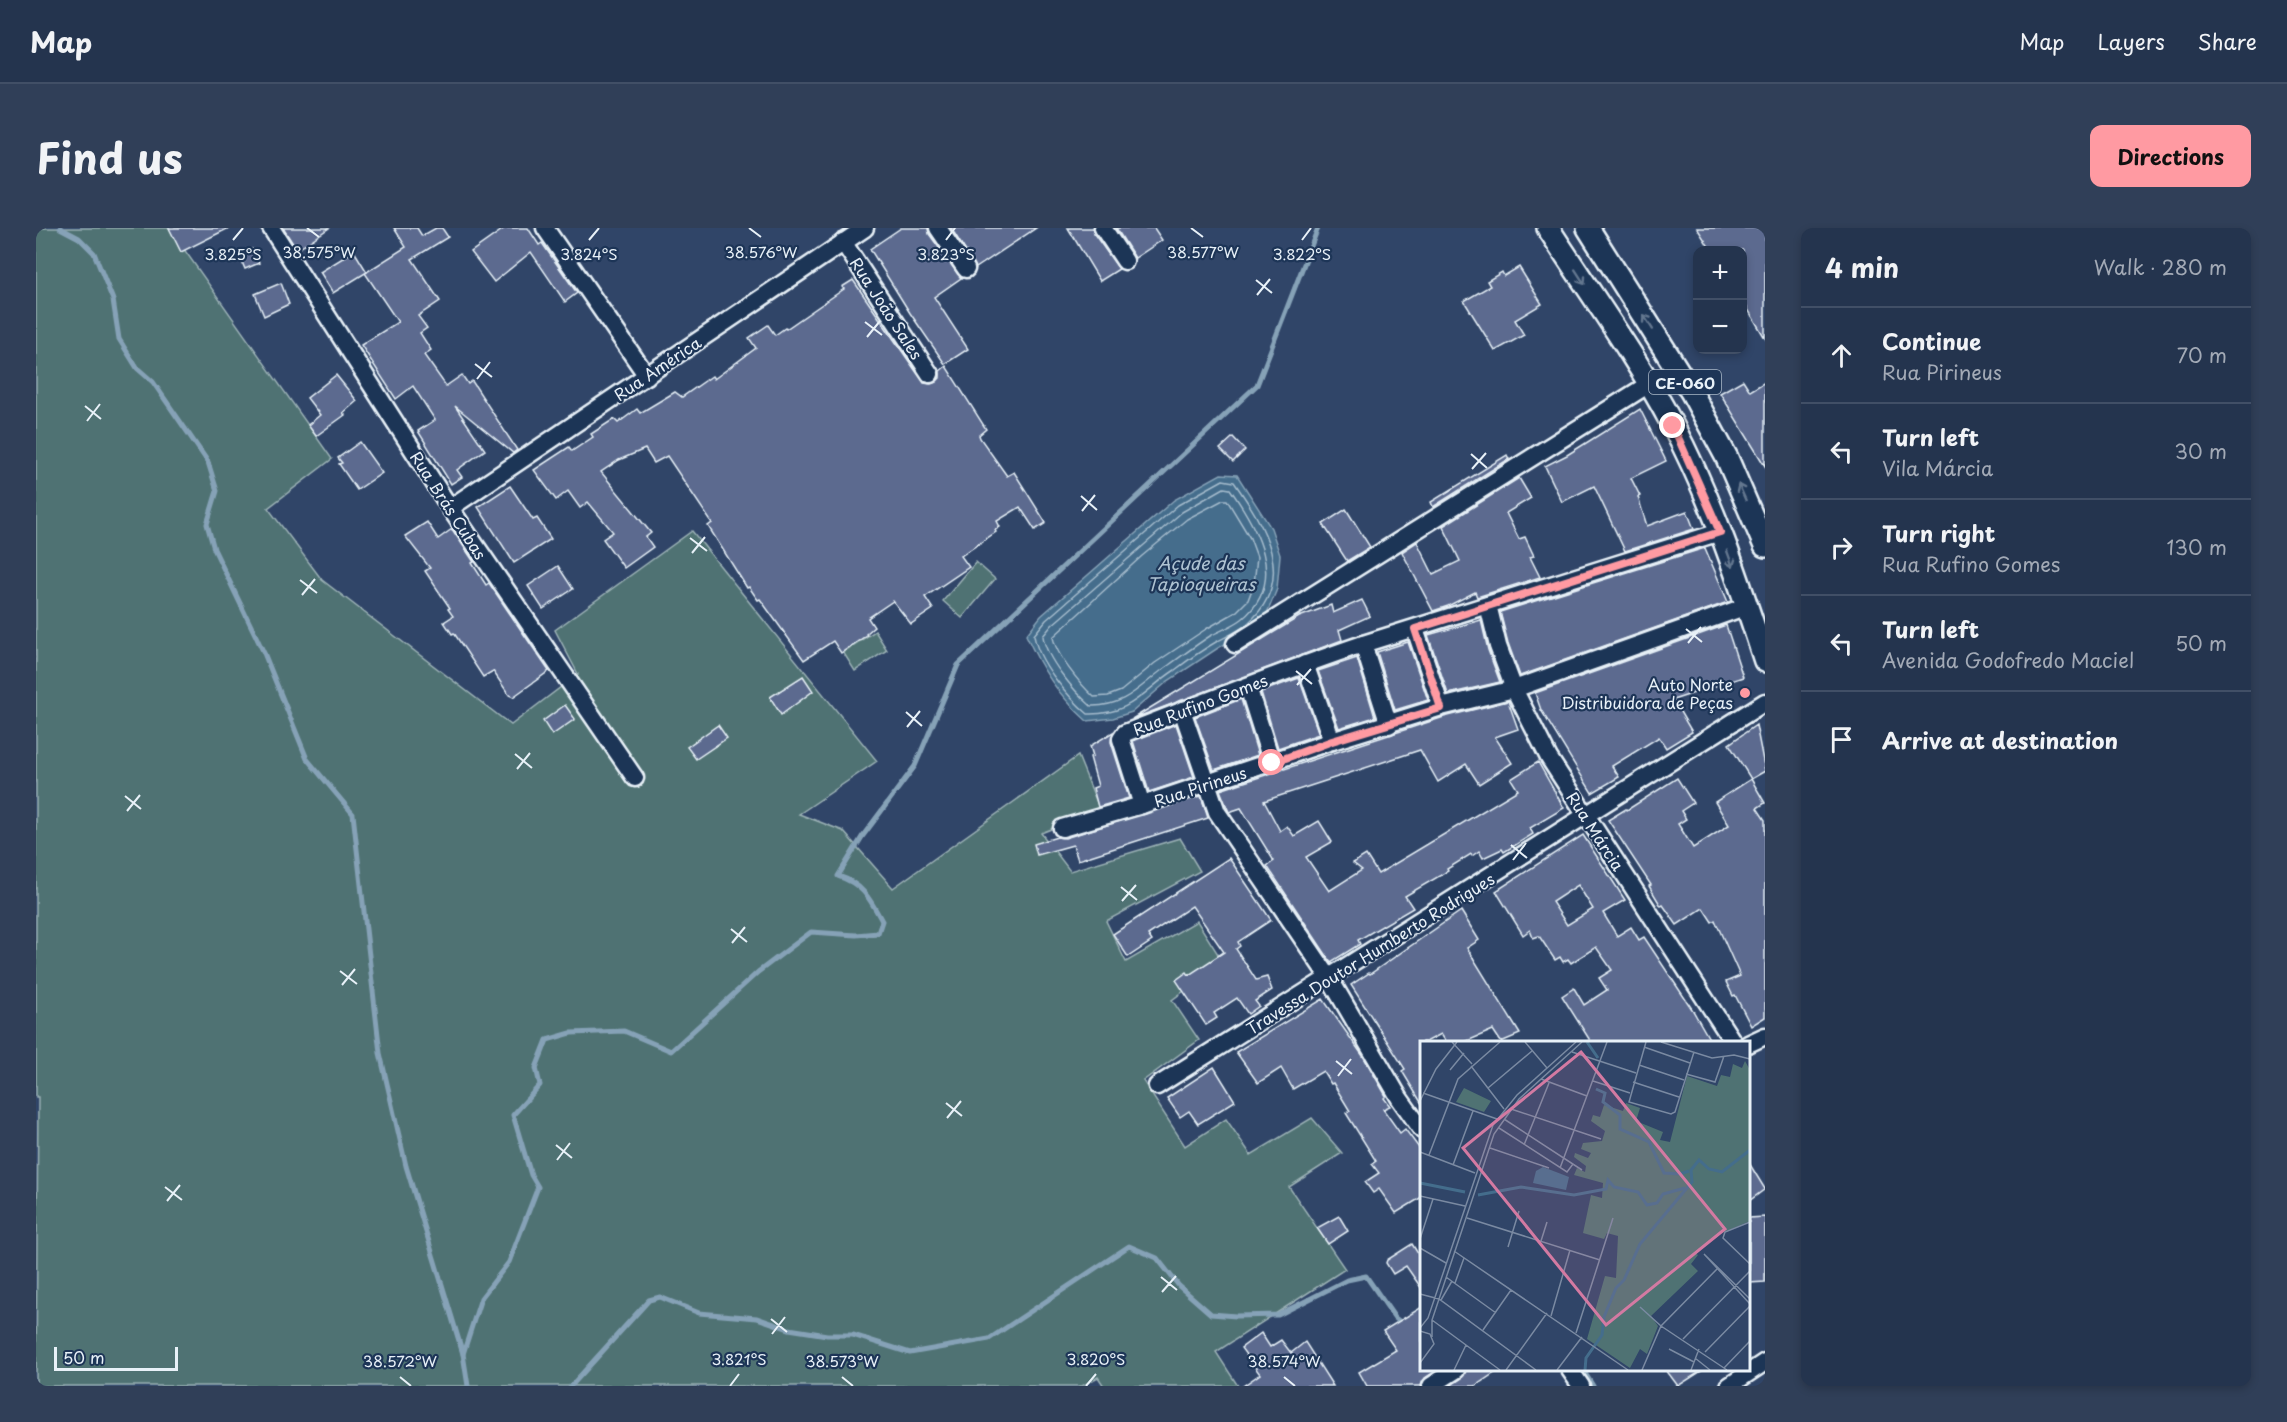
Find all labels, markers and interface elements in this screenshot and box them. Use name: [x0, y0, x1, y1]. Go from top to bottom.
text: Map: [30, 20, 92, 63]
text: Map: [2020, 25, 2064, 57]
text: Layers: [2097, 25, 2165, 57]
text: Share: [2198, 25, 2257, 57]
text: Find us: [36, 125, 183, 188]
button: Directions: [2090, 125, 2251, 187]
text: 38.575°W: [282, 240, 356, 263]
text: 38.576°W: [725, 240, 798, 263]
text: 38.577°W: [1167, 240, 1240, 263]
text: 3.825°S: [204, 242, 262, 265]
text: 3.824°S: [560, 242, 618, 265]
text: 3.823°S: [917, 242, 975, 265]
text: 3.822°S: [1273, 242, 1331, 265]
map controls: [1693, 246, 1747, 354]
button: +: [1693, 246, 1747, 300]
text: 4 min: [1825, 248, 1899, 287]
street label: Rua João Sales: [845, 252, 929, 364]
text: Walk · 280 m: [2094, 252, 2227, 282]
one-way arrow: [1574, 268, 1586, 285]
button: −: [1693, 300, 1747, 354]
one-way arrow: [1641, 314, 1653, 331]
text: Continue: [1882, 324, 1981, 357]
street label: Rua América: [609, 330, 706, 406]
icon: ahead: [1825, 339, 1858, 372]
text: 70 m: [2177, 340, 2227, 370]
text: Rua Pirineus: [1882, 357, 2002, 387]
road number: CE-060: [1649, 370, 1721, 394]
route end: [1659, 412, 1685, 438]
text: Turn left: [1882, 420, 1979, 453]
icon: left: [1825, 435, 1858, 468]
text: 30 m: [2174, 436, 2227, 466]
street label: Rua Brás Cubas: [405, 446, 493, 564]
text: Vila Márcia: [1882, 453, 1993, 483]
one-way arrow: [1736, 484, 1748, 502]
text: Turn right: [1882, 516, 1995, 549]
icon: right: [1825, 531, 1858, 564]
text: 130 m: [2167, 532, 2227, 562]
water label: Açude das Tapioqueiras: [1147, 549, 1257, 597]
one-way arrow: [1726, 549, 1737, 568]
text: Rua Rufino Gomes: [1882, 549, 2060, 579]
text: Turn left: [1882, 612, 1979, 645]
icon: left: [1825, 627, 1858, 660]
text: 50 m: [2175, 628, 2227, 658]
text: Avenida Godofredo Maciel: [1882, 645, 2134, 675]
street label: Rua Rufino Gomes: [1129, 667, 1271, 741]
place label: Auto Norte Distribuidora de Peças: [1561, 672, 1733, 714]
marker: Auto Norte Distribuidora de Peças: [1738, 686, 1752, 700]
icon: arrive: [1825, 723, 1858, 756]
text: Arrive at destination: [1882, 723, 2118, 756]
route start: [1258, 749, 1284, 775]
street label: Rua Pirineus: [1151, 760, 1249, 812]
street label: Rua Márcia: [1561, 787, 1631, 875]
street label: Travessa Doutor Humberto Rodrigues: [1241, 866, 1499, 1040]
inset map: [1420, 1041, 1750, 1371]
scale bar: [54, 1344, 178, 1372]
text: 50 m: [63, 1345, 104, 1369]
text: 3.821°S: [712, 1347, 766, 1370]
text: 3.820°S: [1067, 1347, 1125, 1370]
text: 38.572°W: [363, 1349, 438, 1372]
text: 38.573°W: [805, 1349, 879, 1372]
text: 38.574°W: [1248, 1349, 1321, 1372]

